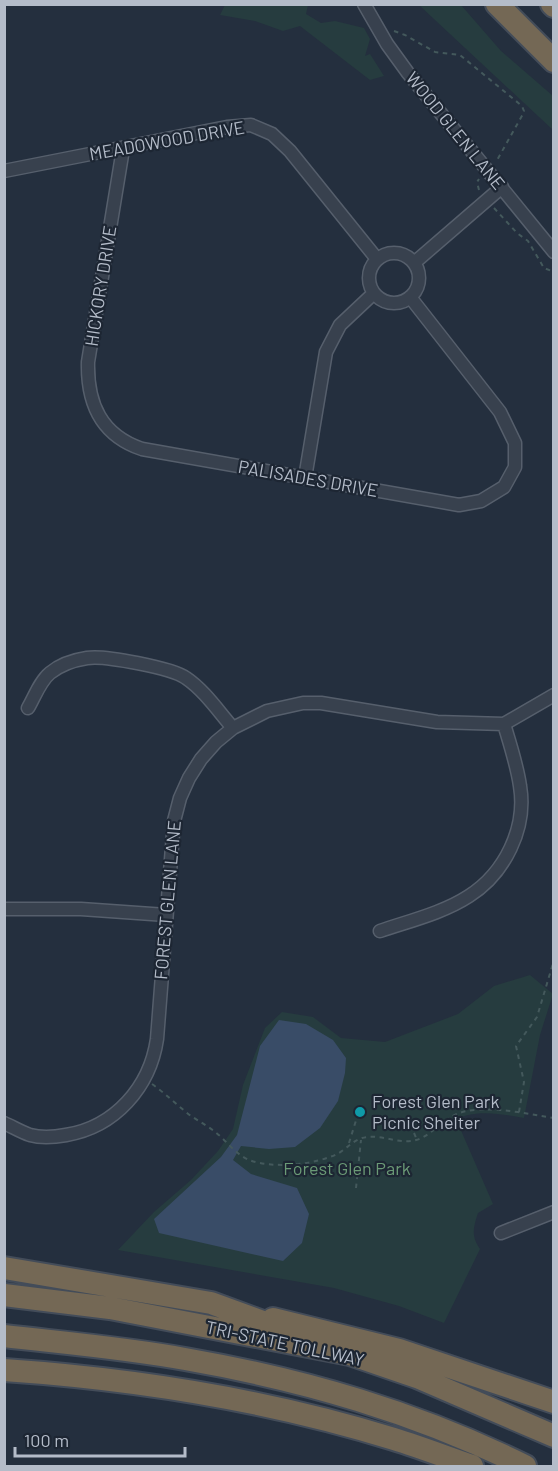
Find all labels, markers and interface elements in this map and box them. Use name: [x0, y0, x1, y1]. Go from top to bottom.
street label: WOOD GLEN LANE: [402, 67, 510, 194]
street label: MEADOWOOD DRIVE: [87, 116, 246, 165]
street label: HICKORY DRIVE: [80, 224, 120, 348]
street label: PALISADES DRIVE: [237, 455, 380, 501]
street label: FOREST GLEN LANE: [149, 819, 185, 980]
place label: Forest Glen Park Picnic Shelter: [372, 1090, 499, 1133]
marker: Forest Glen Park Picnic Shelter: [353, 1105, 367, 1119]
park label: Forest Glen Park: [283, 1157, 411, 1179]
street label: TRI-STATE TOLLWAY: [204, 1315, 366, 1371]
scale bar: [15, 1420, 184, 1458]
text: 100 m: [24, 1429, 69, 1451]

